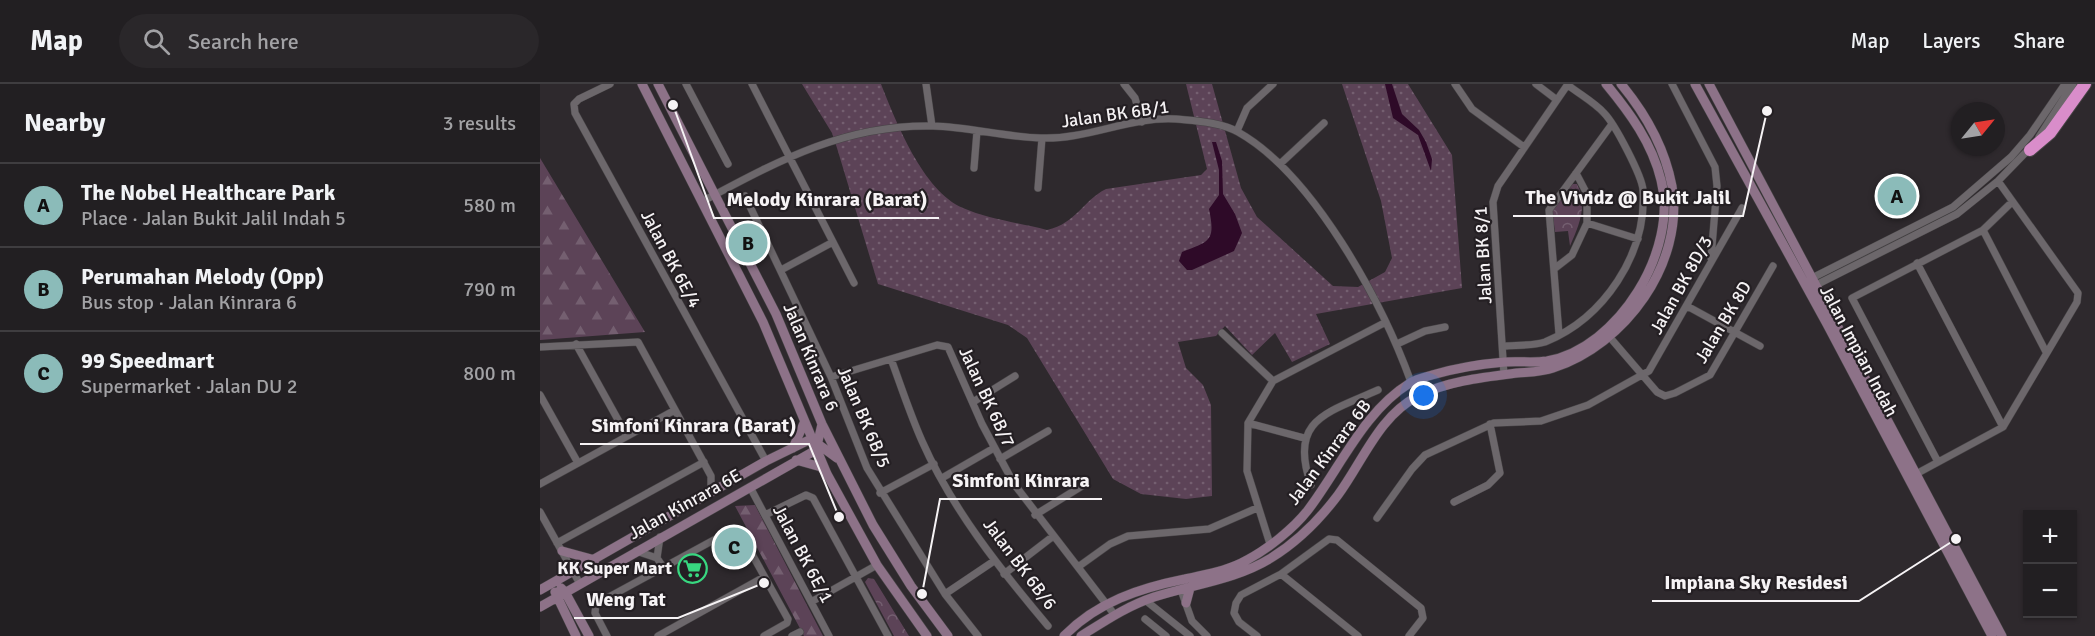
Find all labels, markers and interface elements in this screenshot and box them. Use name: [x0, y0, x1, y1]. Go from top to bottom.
search box: [119, 14, 539, 68]
text: Map: [30, 24, 83, 58]
icon: search: [140, 25, 173, 58]
text: Search here: [188, 28, 299, 55]
text: Map: [1851, 28, 1889, 54]
text: Layers: [1922, 28, 1980, 54]
text: Share: [2013, 28, 2065, 54]
street label: Jalan BK 6B/1: [1060, 96, 1170, 132]
north arrow: [1951, 102, 2005, 156]
text: Nearby: [24, 107, 105, 139]
text: 3 results: [443, 111, 516, 136]
pin: A: [1878, 174, 1916, 218]
callout: The Vividz @ Bukit Jalil: [1513, 178, 1743, 216]
text: The Nobel Healthcare Park: [81, 179, 335, 206]
callout: Melody Kinrara (Barat): [714, 180, 939, 218]
text: The Vividz @ Bukit Jalil: [1525, 185, 1731, 210]
text: Melody Kinrara (Barat): [727, 187, 927, 212]
text: A: [37, 193, 50, 218]
text: 580 m: [463, 193, 516, 218]
text: Place · Jalan Bukit Jalil Indah 5: [81, 206, 346, 231]
street label: Jalan BK 6E/4: [636, 206, 706, 312]
street label: Jalan BK 8/1: [1469, 206, 1497, 304]
pin: B: [728, 220, 768, 266]
street label: Jalan BK 8D/3: [1645, 232, 1717, 338]
text: Perumahan Melody (Opp): [81, 263, 324, 290]
text: B: [37, 277, 50, 302]
text: 790 m: [463, 277, 516, 302]
street label: Jalan BK 8D: [1690, 277, 1756, 367]
street label: Jalan Impian Indah: [1815, 282, 1903, 420]
text: Bus stop · Jalan Kinrara 6: [81, 290, 297, 315]
street label: Jalan Kinrara 6: [778, 300, 844, 414]
street label: Jalan BK 6B/7: [954, 343, 1020, 451]
text: 99 Speedmart: [81, 347, 214, 374]
text: C: [37, 361, 50, 386]
text: 800 m: [463, 361, 516, 386]
street label: Jalan BK 6B/5: [833, 363, 895, 471]
text: Supermarket · Jalan DU 2: [81, 374, 297, 399]
your location: [1409, 381, 1438, 410]
street label: Jalan Kinrara 6B: [1282, 395, 1376, 509]
callout: Simfoni Kinrara (Barat): [580, 406, 809, 444]
text: Simfoni Kinrara (Barat): [592, 413, 796, 438]
callout: Simfoni Kinrara: [940, 461, 1102, 499]
street label: Jalan Kinrara 6E: [625, 464, 745, 544]
text: Simfoni Kinrara: [952, 468, 1090, 493]
street label: Jalan BK 6E/1: [768, 501, 838, 607]
map controls: [2023, 510, 2077, 618]
button: +: [2023, 510, 2077, 564]
street label: Jalan BK 6B/6: [979, 514, 1061, 614]
pin: C: [714, 524, 754, 570]
supermarket icon: KK Super Mart: [677, 552, 709, 584]
place label: KK Super Mart: [557, 557, 672, 579]
callout: Impiana Sky Residesi: [1652, 563, 1859, 601]
button: −: [2023, 564, 2077, 618]
text: Impiana Sky Residesi: [1664, 570, 1848, 595]
callout: Weng Tat: [574, 580, 678, 618]
text: Weng Tat: [586, 587, 666, 612]

